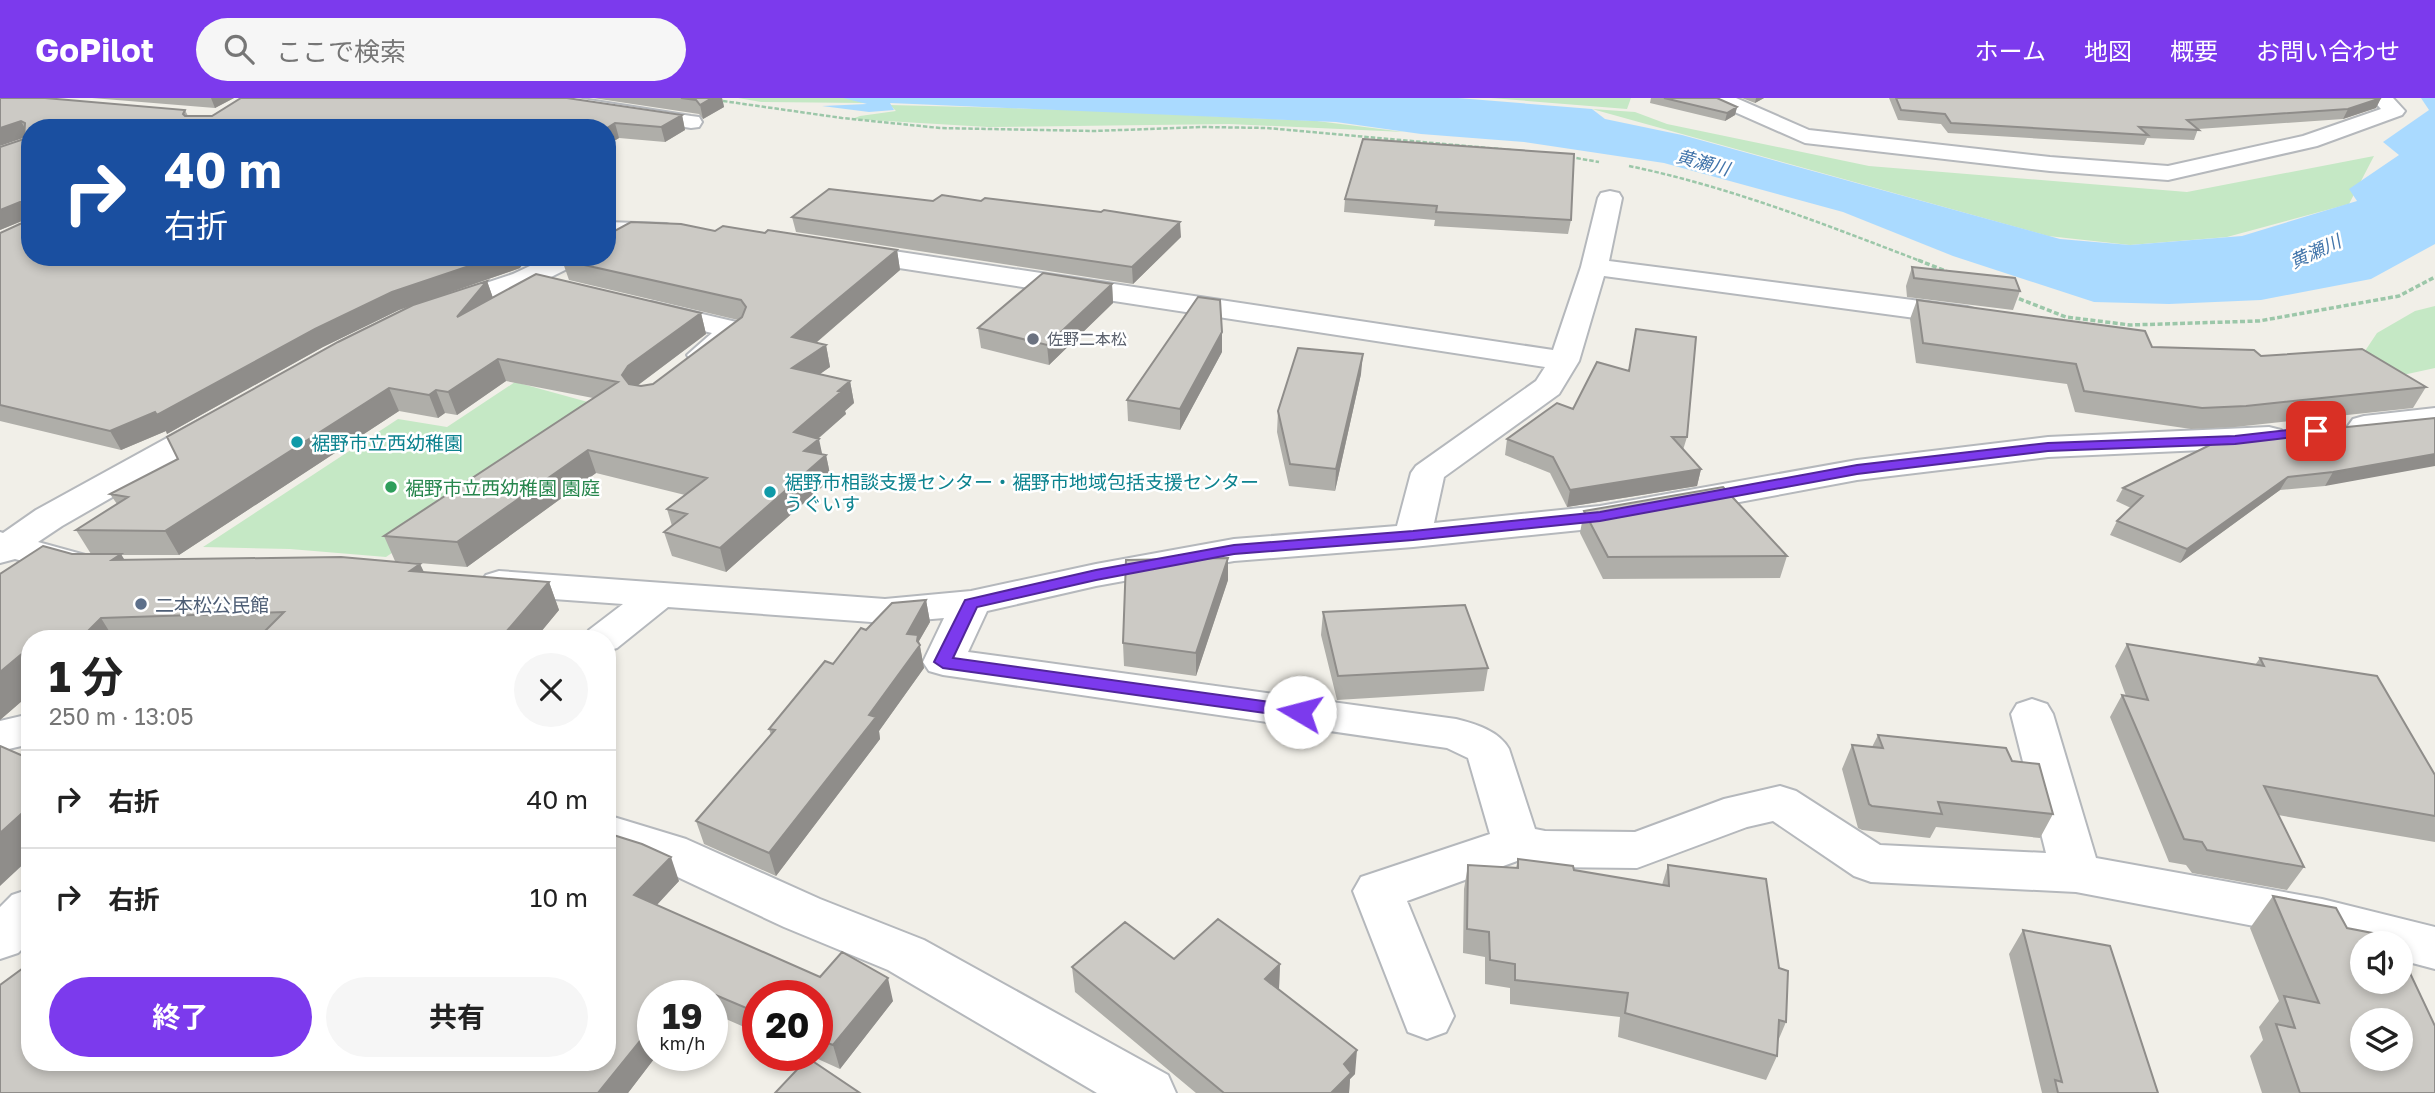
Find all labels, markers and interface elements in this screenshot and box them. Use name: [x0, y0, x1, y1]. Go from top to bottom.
search box: [196, 18, 686, 81]
text: GoPilot: [35, 30, 154, 69]
icon: search: [220, 30, 258, 68]
text: ここで検索: [276, 36, 406, 67]
text: ホーム: [1975, 36, 2046, 65]
text: 地図: [2084, 36, 2132, 65]
text: 概要: [2170, 36, 2218, 65]
text: お問い合わせ: [2256, 36, 2400, 65]
text: 40 m: [164, 140, 282, 199]
water label: 黄瀬川: [1674, 144, 1734, 180]
icon: right: [49, 147, 140, 238]
text: 右折: [164, 206, 228, 244]
water label: 黄瀬川: [2286, 229, 2346, 272]
place label: 佐野二本松: [1047, 329, 1127, 349]
marker: 佐野二本松: [1025, 331, 1041, 347]
pin: [2286, 401, 2346, 461]
icon: arrive: [2297, 412, 2335, 450]
place label: 裾野市立西幼稚園: [311, 431, 463, 454]
marker: 裾野市立西幼稚園: [289, 434, 305, 450]
place label: 裾野市相談支援センター・裾野市地域包括支援センター うぐいす: [784, 470, 1259, 515]
place label: 裾野市立西幼稚園 園庭: [405, 476, 600, 499]
marker: 裾野市立西幼稚園 園庭: [383, 479, 399, 495]
marker: 裾野市相談支援センター・裾野市地域包括支援センター うぐいす: [762, 484, 778, 500]
place label: 二本松公民館: [155, 593, 269, 616]
marker: 二本松公民館: [133, 596, 149, 612]
text: 1 分: [49, 651, 123, 701]
button: close: [514, 653, 588, 727]
position arrow: [1263, 675, 1337, 749]
text: 250 m · 13:05: [49, 702, 194, 730]
icon: right: [49, 780, 87, 818]
text: 40 m: [527, 784, 588, 815]
text: 右折: [108, 786, 160, 817]
icon: right: [49, 878, 87, 916]
text: 10 m: [530, 882, 588, 913]
text: 右折: [108, 884, 160, 915]
map controls: [2350, 931, 2413, 1071]
button: sound: [2350, 931, 2413, 994]
button: 終了: [49, 977, 312, 1057]
button: 共有: [326, 977, 588, 1057]
speed limit sign: 20: [742, 980, 833, 1071]
text: 19: [662, 995, 703, 1037]
button: layers: [2350, 1008, 2413, 1071]
text: km/h: [660, 1032, 705, 1054]

